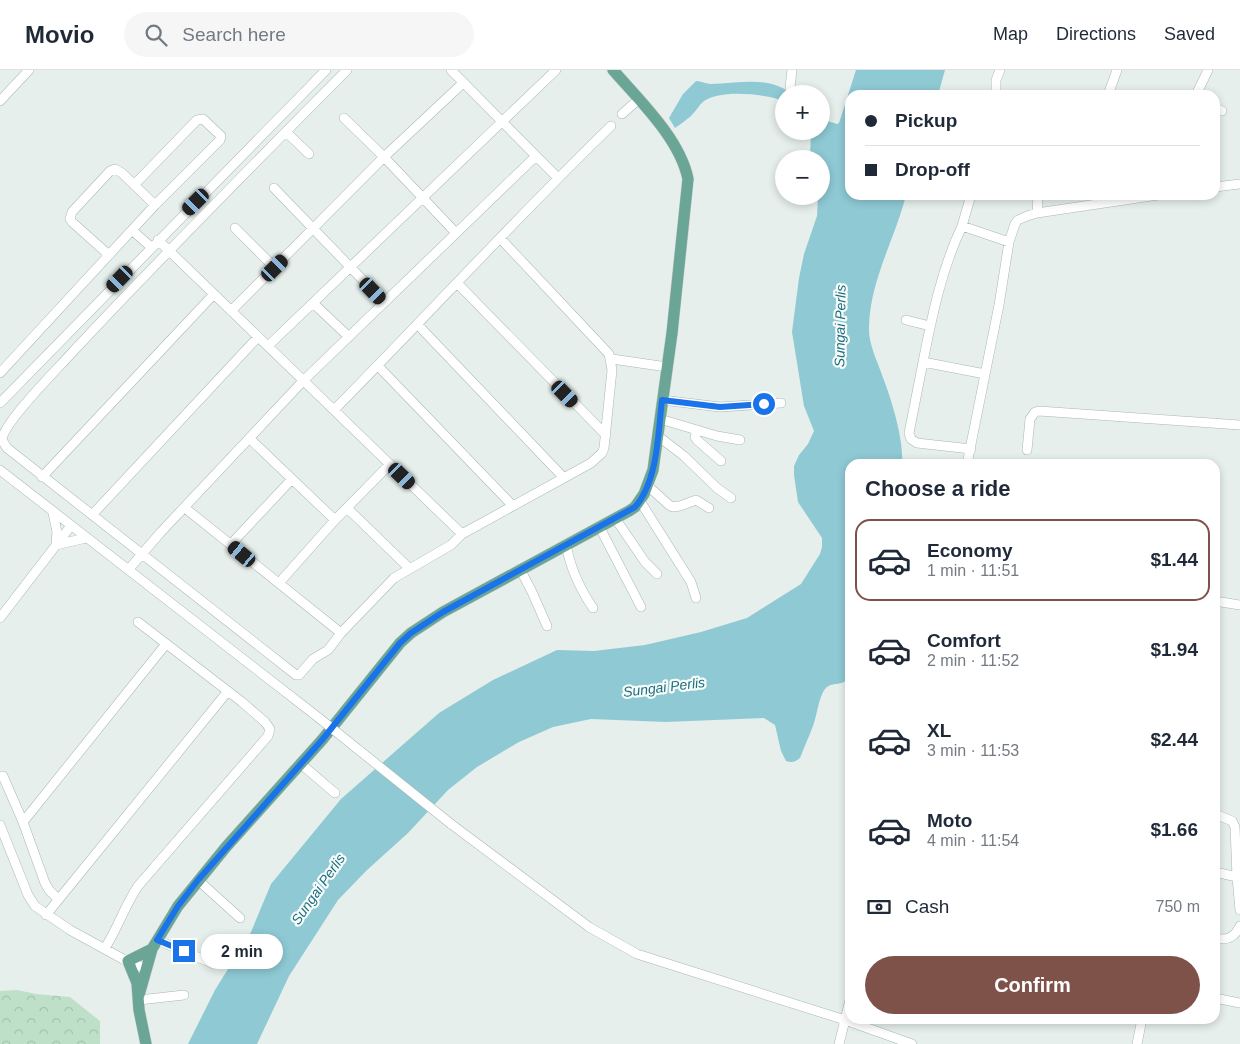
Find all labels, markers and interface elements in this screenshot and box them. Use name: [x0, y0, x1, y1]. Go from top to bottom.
search box: [124, 12, 474, 57]
text: Movio: [25, 21, 94, 48]
icon: search: [142, 21, 170, 49]
text: Search here: [182, 24, 286, 45]
text: Map: [993, 24, 1028, 44]
text: Directions: [1056, 24, 1136, 44]
text: Saved: [1164, 24, 1215, 44]
map controls: [775, 85, 830, 205]
button: +: [775, 85, 830, 140]
text: Pickup: [895, 110, 957, 131]
button: −: [775, 150, 830, 205]
text: Drop-off: [895, 159, 970, 180]
car: [180, 186, 211, 218]
car: [259, 252, 290, 284]
car: [104, 263, 135, 295]
car: [357, 275, 388, 307]
water label: Sungai Perlis: [831, 285, 849, 367]
car: [549, 378, 580, 410]
route start: [753, 393, 775, 415]
car: [385, 460, 418, 492]
text: Choose a ride: [865, 476, 1010, 501]
icon: car: [867, 538, 912, 583]
car: [225, 539, 258, 569]
text: Economy: [927, 540, 1013, 561]
text: $1.44: [1150, 549, 1198, 570]
text: 1 min · 11:51: [927, 562, 1019, 579]
icon: car: [867, 628, 912, 673]
text: Comfort: [927, 630, 1001, 651]
text: $1.94: [1150, 639, 1198, 660]
text: 2 min · 11:52: [927, 652, 1019, 669]
water label: Sungai Perlis: [622, 674, 706, 700]
icon: car: [867, 718, 912, 763]
text: XL: [927, 720, 951, 741]
text: $2.44: [1150, 729, 1198, 750]
text: 3 min · 11:53: [927, 742, 1019, 759]
icon: car: [867, 808, 912, 853]
text: Moto: [927, 810, 972, 831]
text: $1.66: [1150, 819, 1198, 840]
text: 4 min · 11:54: [927, 832, 1019, 849]
water label: Sungai Perlis: [288, 851, 348, 927]
icon: cash: [865, 893, 893, 921]
text: Cash: [905, 896, 949, 917]
text: 750 m: [1156, 898, 1200, 915]
callout: 2 min: [202, 934, 284, 968]
route end: [173, 940, 195, 962]
text: 2 min: [221, 943, 263, 960]
button: Confirm: [865, 956, 1200, 1014]

